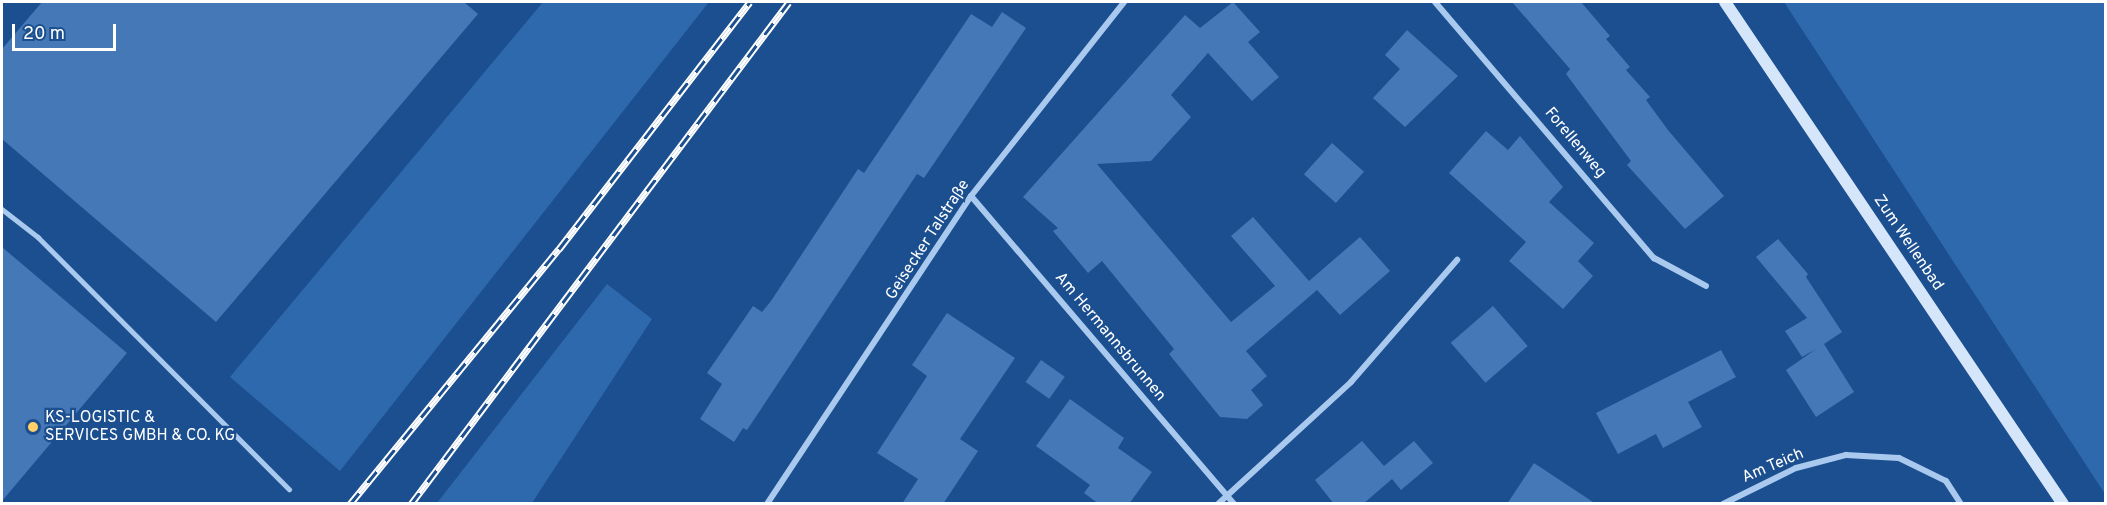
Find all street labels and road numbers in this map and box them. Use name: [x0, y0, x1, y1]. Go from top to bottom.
street label: Forellenweg: [1540, 104, 1610, 182]
street label: Geisecker Talstraße: [882, 176, 974, 304]
street label: Zum Wellenbad: [1869, 191, 1947, 295]
street label: Am Hermannsbrunnen: [1050, 269, 1170, 405]
street label: Am Teich: [1739, 444, 1807, 488]

